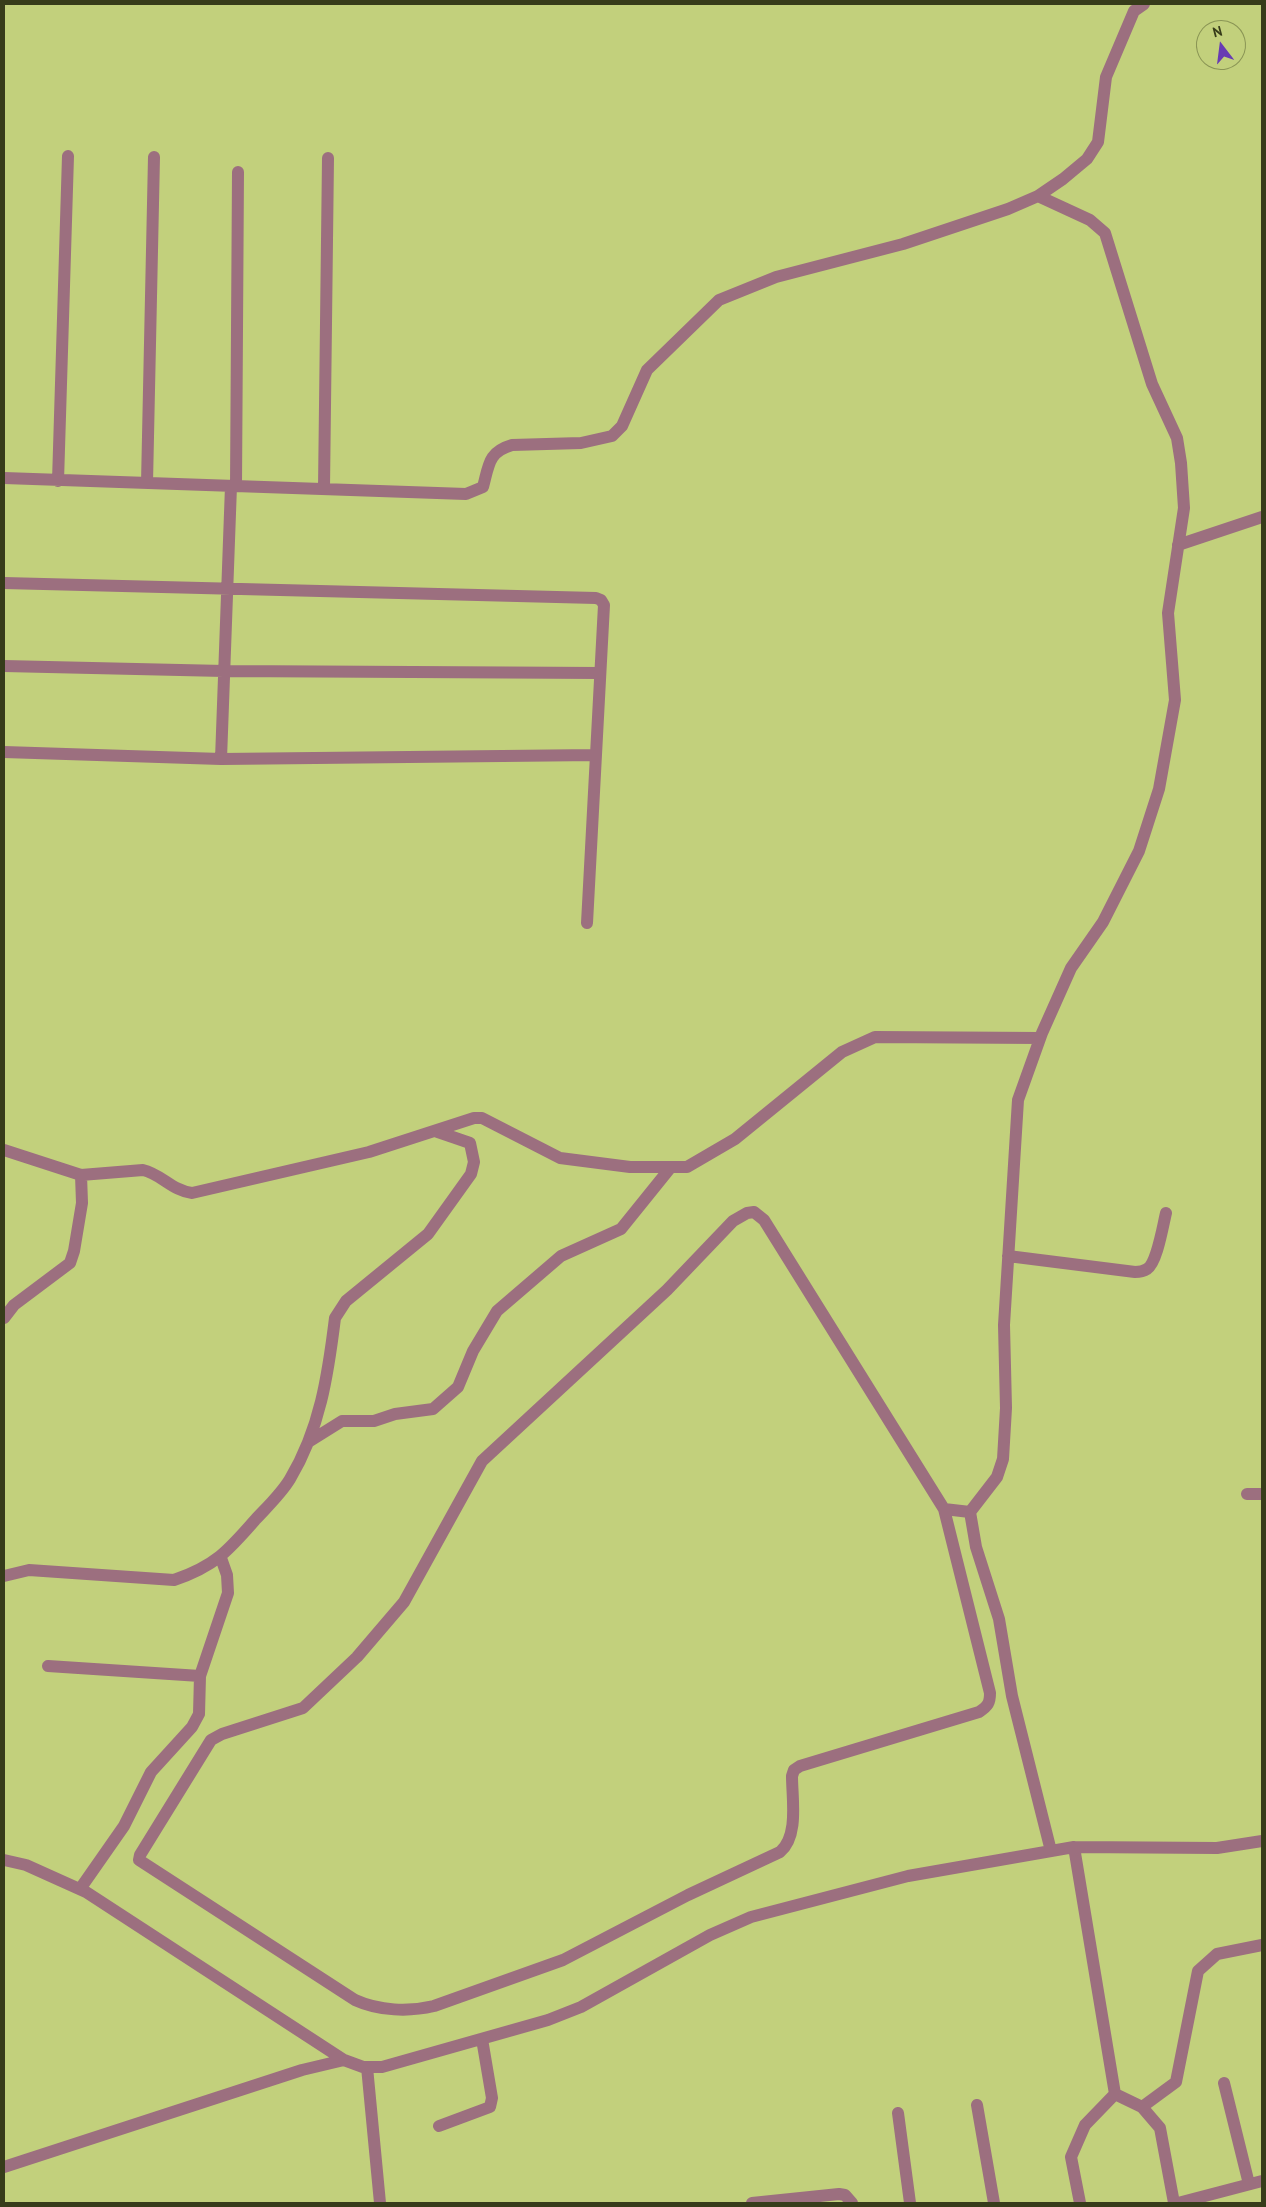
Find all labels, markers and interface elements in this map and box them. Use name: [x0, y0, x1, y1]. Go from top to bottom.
north arrow: [1196, 20, 1246, 70]
text: N: [1211, 22, 1224, 41]

